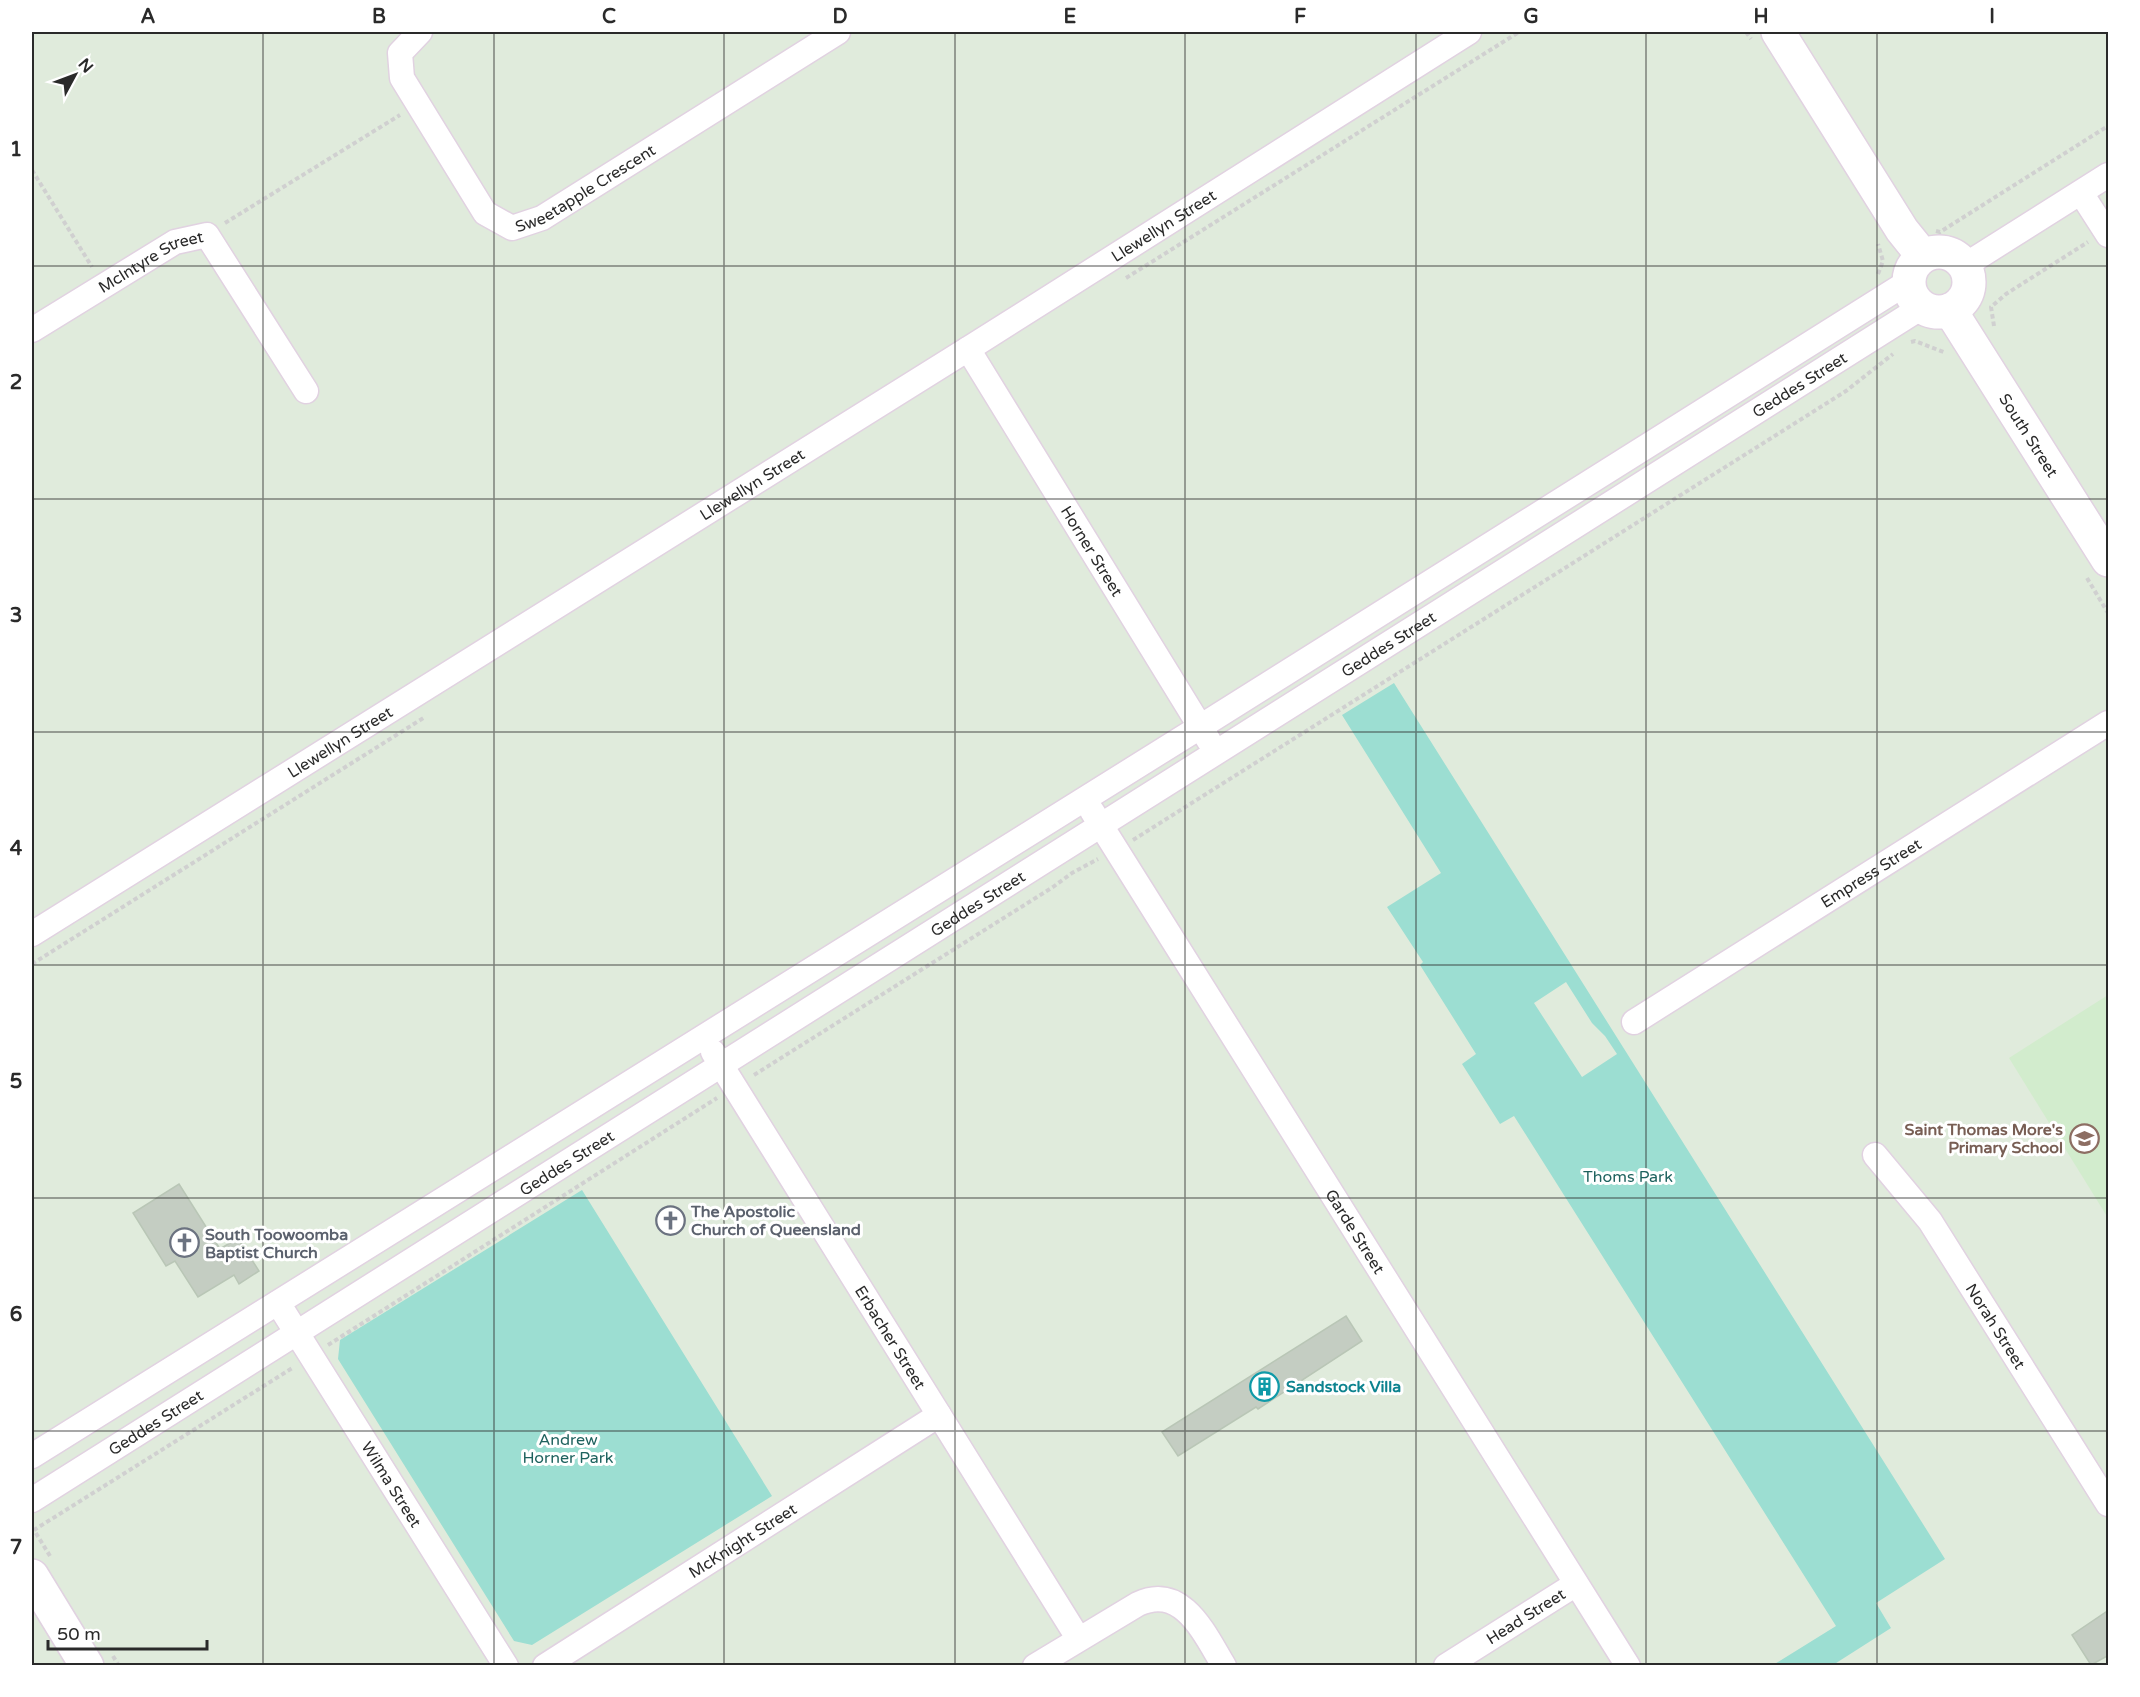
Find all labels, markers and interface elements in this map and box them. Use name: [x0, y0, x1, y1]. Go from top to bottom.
text: A: [141, 5, 156, 29]
text: B: [372, 5, 386, 29]
text: C: [602, 5, 616, 29]
text: D: [832, 5, 848, 29]
text: E: [1064, 5, 1077, 29]
text: F: [1294, 5, 1306, 29]
text: G: [1523, 5, 1539, 29]
text: H: [1753, 5, 1769, 29]
text: I: [1989, 5, 1995, 29]
north arrow: [45, 45, 105, 105]
text: N: [74, 54, 97, 77]
text: 1: [10, 138, 22, 162]
street label: Sweetapple Crescent: [513, 140, 659, 237]
street label: Llewellyn Street: [1108, 186, 1220, 267]
street label: McIntyre Street: [95, 227, 205, 298]
street label: Geddes Street: [1749, 348, 1851, 423]
text: 2: [10, 371, 22, 395]
street label: South Street: [1994, 390, 2062, 481]
street label: Llewellyn Street: [696, 445, 809, 525]
street label: Horner Street: [1056, 502, 1127, 600]
text: 3: [10, 604, 22, 628]
street label: Geddes Street: [1338, 607, 1440, 682]
street label: Llewellyn Street: [284, 702, 397, 783]
street label: Empress Street: [1817, 834, 1925, 913]
text: 4: [10, 837, 23, 861]
street label: Geddes Street: [927, 867, 1029, 941]
text: 5: [10, 1070, 22, 1094]
place label: Saint Thomas More's Primary School: [1905, 1120, 2063, 1158]
school or university icon: Saint Thomas More's Primary School: [2068, 1122, 2100, 1154]
street label: Geddes Street: [516, 1126, 618, 1201]
park label: Thoms Park: [1583, 1167, 1673, 1187]
street label: Garde Street: [1321, 1186, 1389, 1278]
place label: The Apostolic Church of Queensland: [690, 1202, 861, 1240]
church icon: The Apostolic Church of Queensland: [654, 1204, 686, 1236]
place label: South Toowoomba Baptist Church: [205, 1225, 348, 1263]
church icon: South Toowoomba Baptist Church: [168, 1227, 200, 1259]
street label: Norah Street: [1961, 1280, 2030, 1373]
street label: Erbacher Street: [850, 1282, 930, 1393]
text: 6: [10, 1303, 22, 1327]
building icon: Sandstock Villa: [1249, 1370, 1281, 1402]
place label: Sandstock Villa: [1286, 1377, 1401, 1397]
street label: Geddes Street: [105, 1386, 207, 1460]
park label: Andrew Horner Park: [523, 1430, 614, 1468]
street label: Wilma Street: [357, 1438, 425, 1531]
street label: McKnight Street: [685, 1499, 801, 1583]
text: 7: [10, 1536, 22, 1560]
street label: Head Street: [1483, 1584, 1569, 1649]
scale bar: [48, 1613, 207, 1651]
text: 50 m: [57, 1623, 101, 1645]

